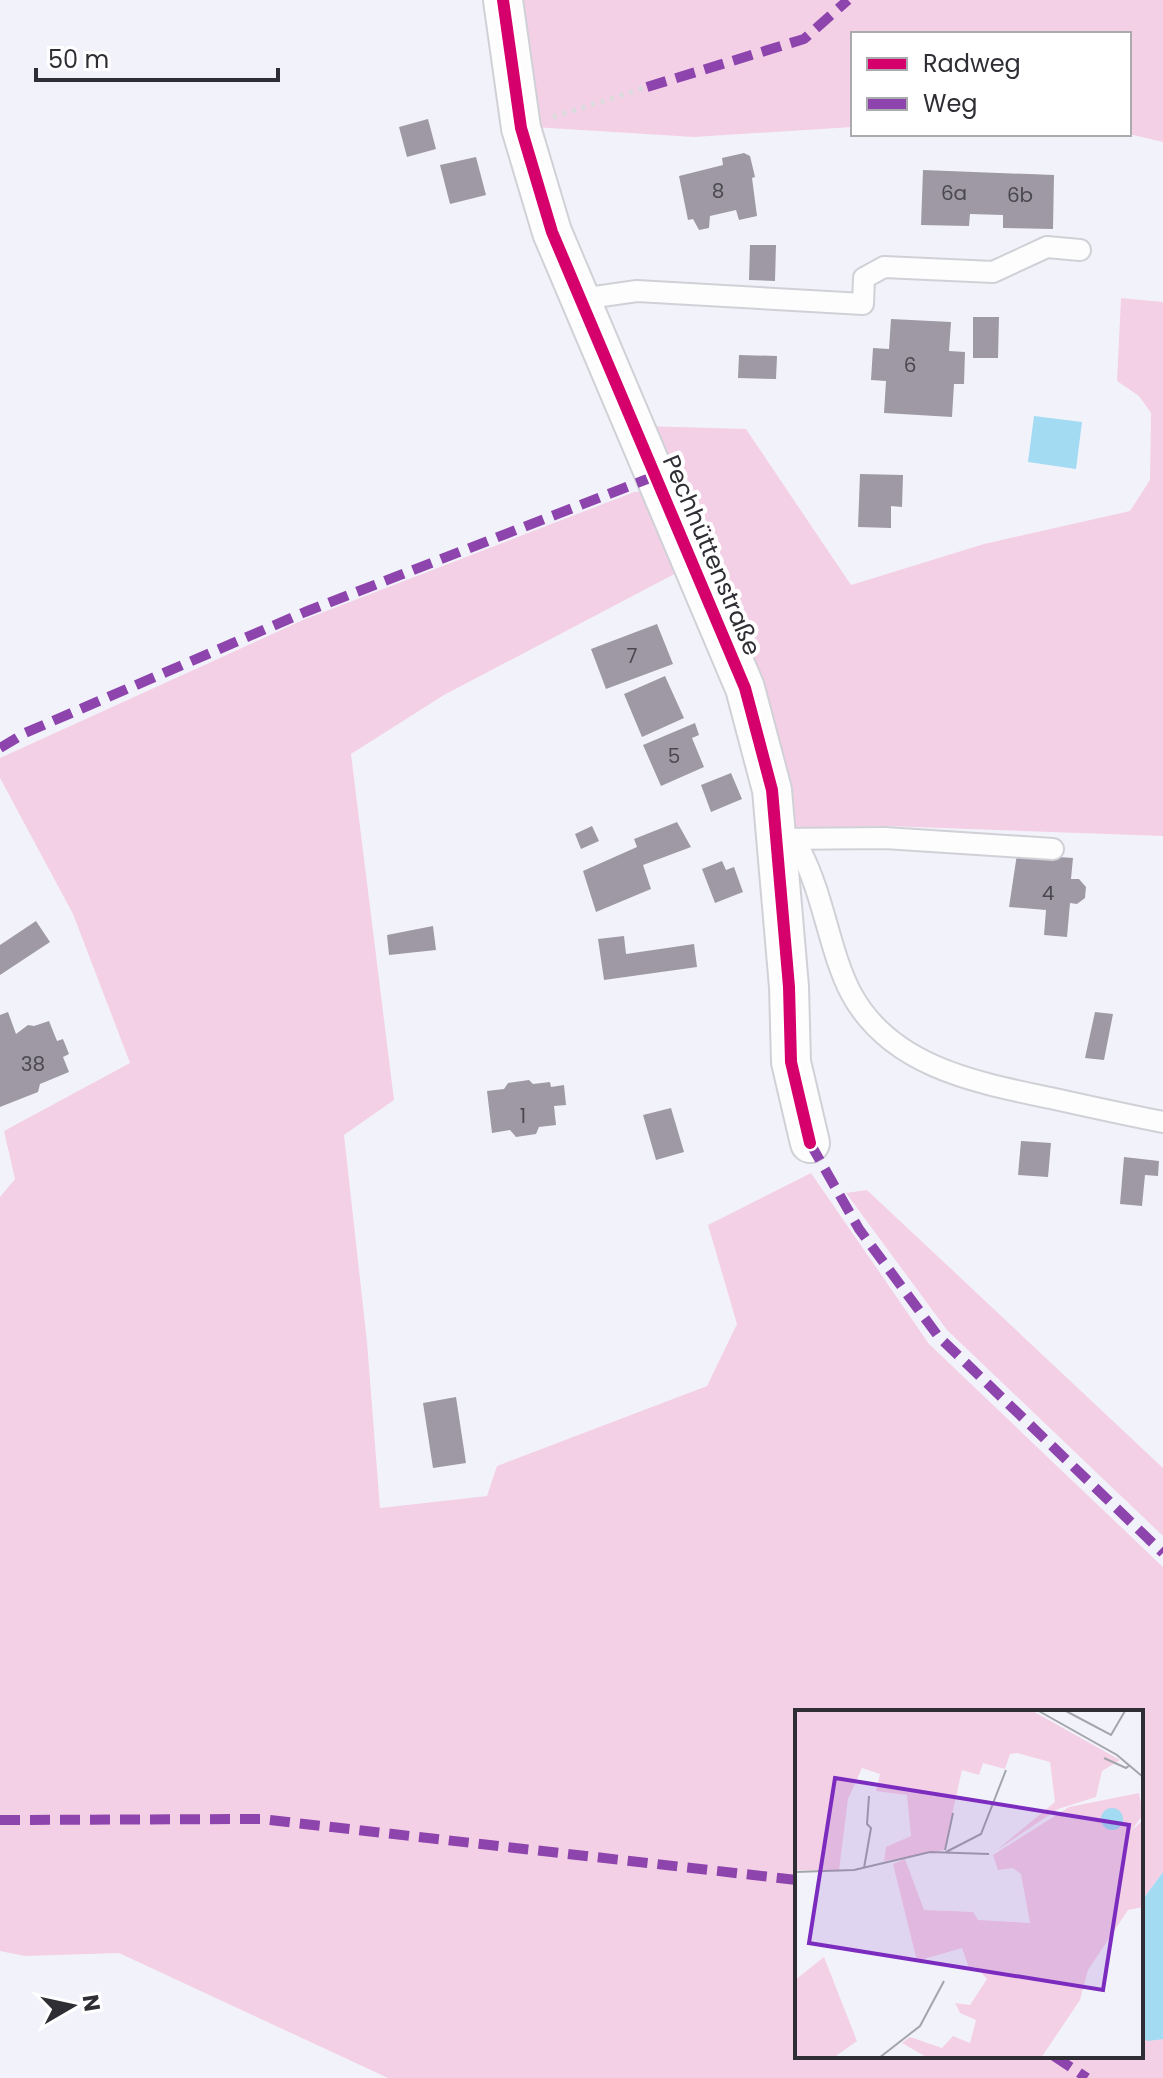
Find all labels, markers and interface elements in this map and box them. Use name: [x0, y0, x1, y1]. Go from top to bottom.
scale bar: [36, 32, 278, 82]
legend: [851, 32, 1131, 136]
text: 50 m: [48, 43, 109, 76]
text: Radweg: [923, 47, 1021, 80]
text: Weg: [923, 87, 978, 120]
house number: 8: [712, 177, 724, 205]
house number: 6a: [941, 179, 967, 207]
house number: 6b: [1007, 181, 1033, 209]
house number: 6: [904, 351, 916, 379]
street label: Pechhüttenstraße: [655, 450, 769, 660]
house number: 7: [627, 642, 638, 670]
house number: 5: [668, 742, 680, 770]
house number: 4: [1042, 879, 1054, 907]
house number: 38: [21, 1050, 45, 1078]
house number: 1: [520, 1102, 526, 1130]
inset map: [795, 1710, 1143, 2058]
north arrow: [32, 1966, 112, 2046]
text: N: [75, 1992, 108, 2014]

